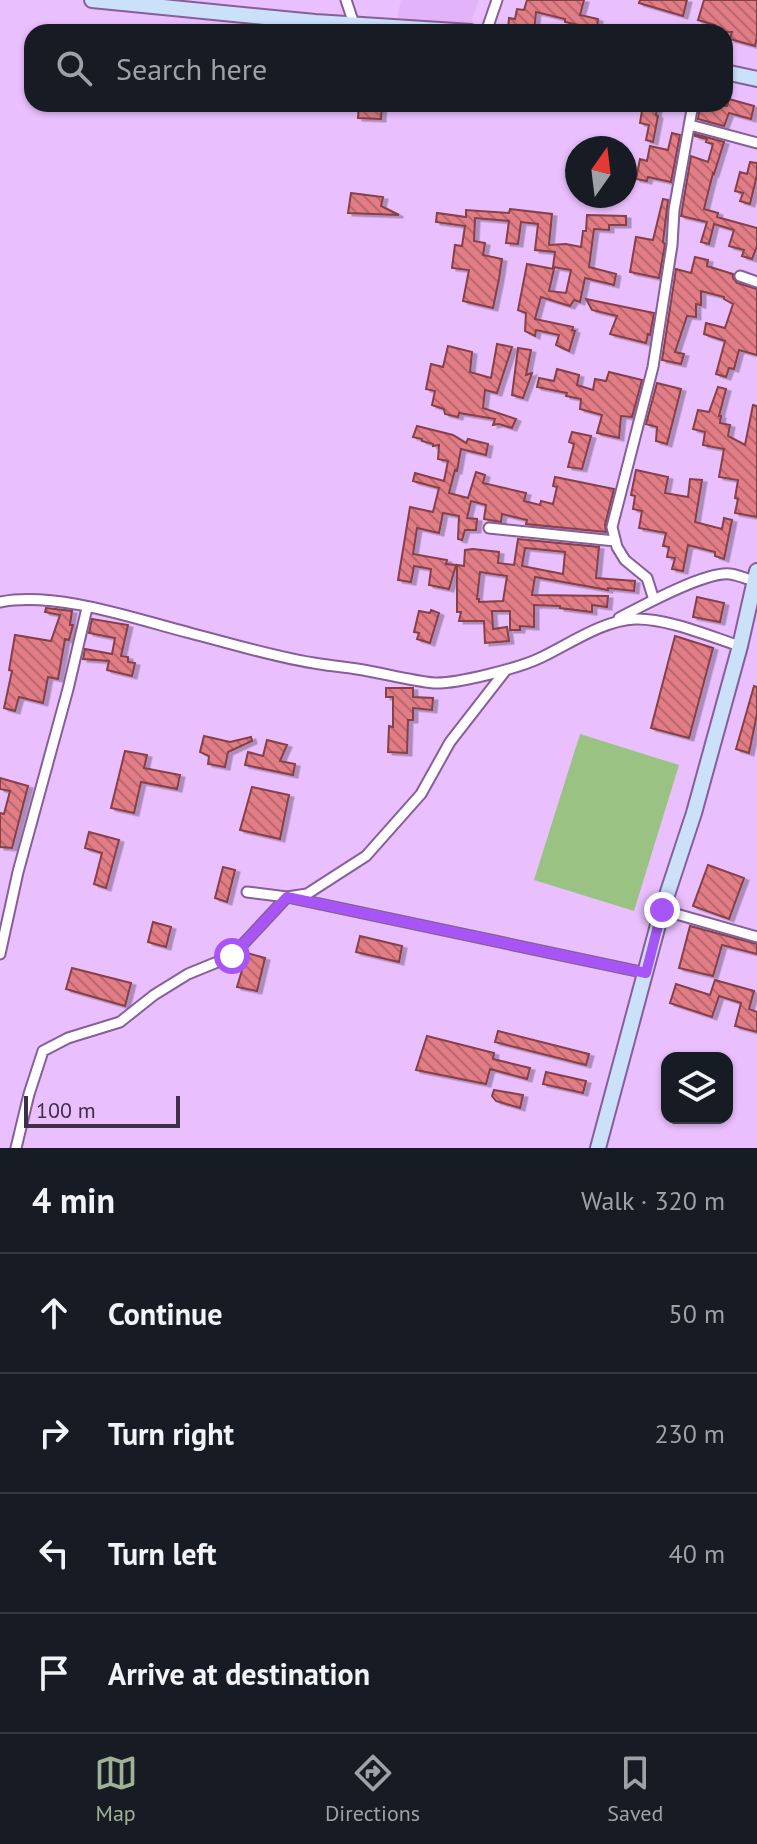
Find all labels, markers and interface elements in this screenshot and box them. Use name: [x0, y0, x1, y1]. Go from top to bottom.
search box: [24, 24, 733, 112]
icon: search: [52, 46, 96, 90]
text: Search here: [116, 49, 267, 88]
north arrow: [565, 136, 637, 208]
route end: [644, 892, 680, 928]
route start: [214, 938, 250, 974]
map controls: [661, 1052, 733, 1124]
button: layers: [661, 1052, 733, 1124]
scale bar: [24, 1092, 180, 1128]
text: 100 m: [36, 1096, 96, 1124]
text: 4 min: [32, 1178, 115, 1222]
text: Walk · 320 m: [581, 1184, 725, 1217]
icon: ahead: [32, 1291, 76, 1335]
text: Continue: [108, 1294, 222, 1333]
text: 50 m: [669, 1297, 725, 1330]
icon: right: [32, 1411, 76, 1455]
text: Turn right: [108, 1414, 234, 1453]
text: 230 m: [654, 1417, 725, 1450]
icon: left: [32, 1531, 76, 1575]
text: Turn left: [108, 1534, 216, 1573]
text: 40 m: [669, 1537, 725, 1570]
icon: arrive: [32, 1651, 76, 1695]
text: Arrive at destination: [108, 1654, 370, 1693]
tab: Map: [94, 1751, 138, 1827]
tab: Directions: [325, 1751, 420, 1827]
tab: Saved: [607, 1751, 663, 1827]

